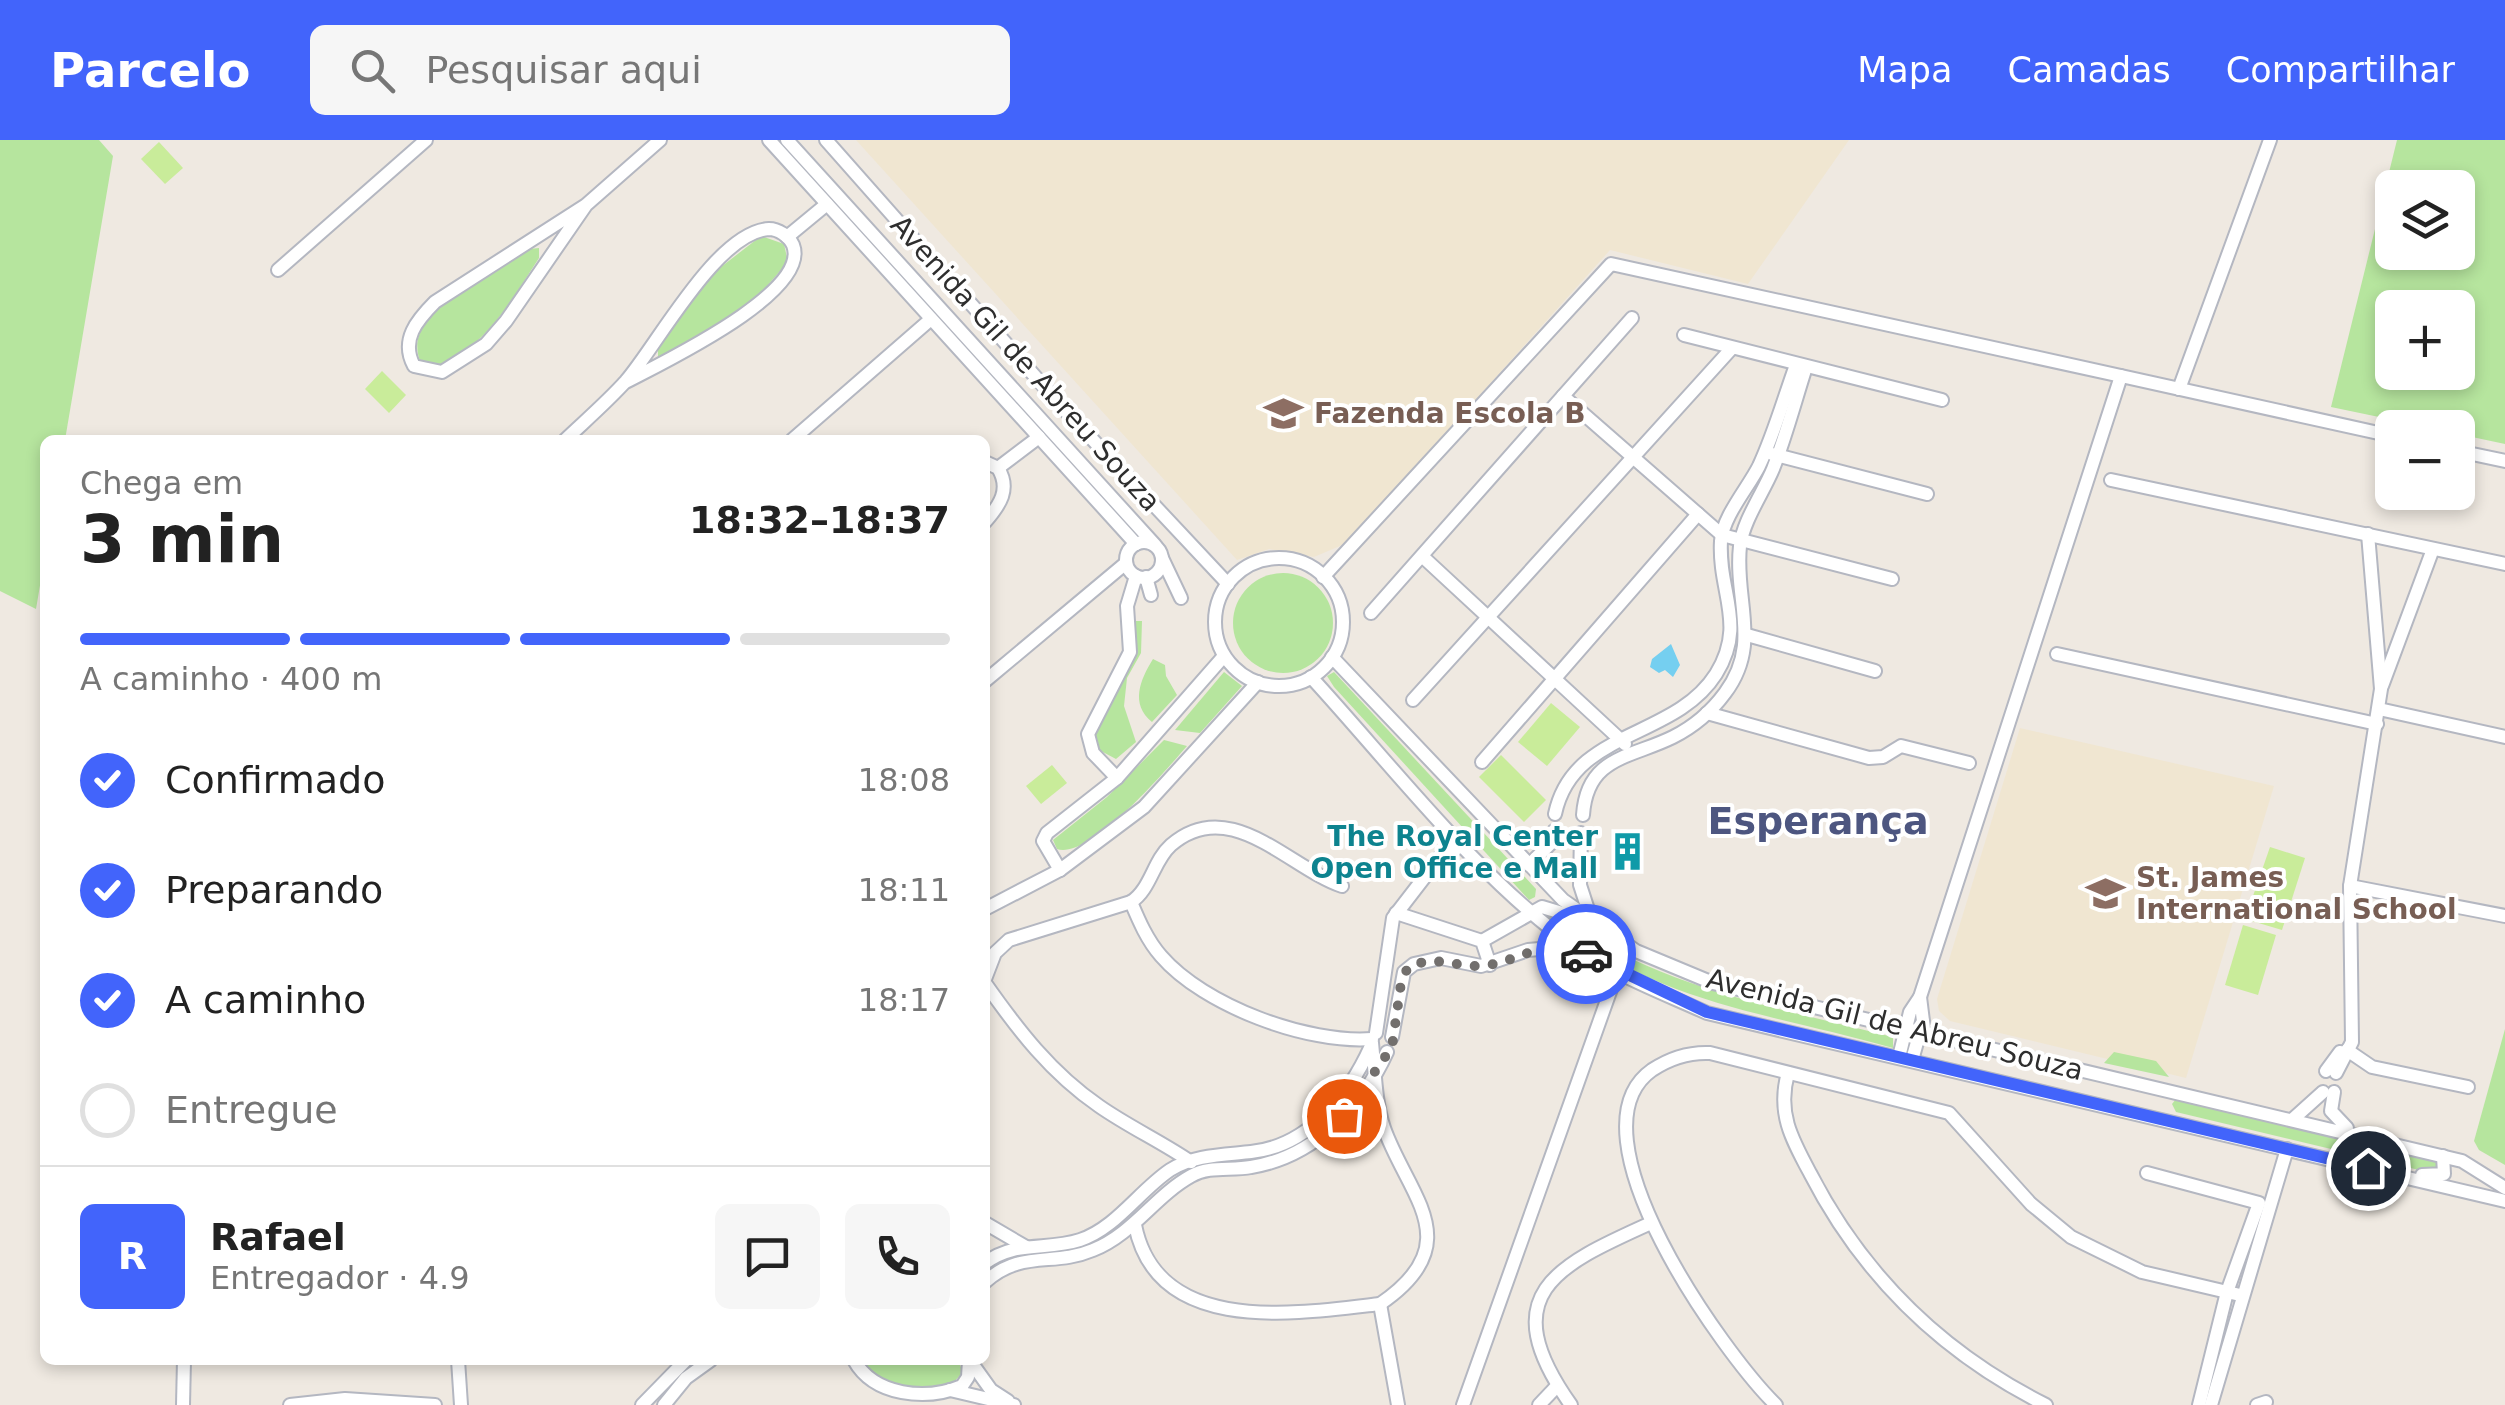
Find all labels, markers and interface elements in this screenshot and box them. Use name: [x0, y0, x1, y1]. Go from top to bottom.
search box: [310, 25, 1010, 115]
text: Parcelo: [50, 42, 250, 98]
icon: search: [345, 43, 400, 98]
text: Pesquisar aqui: [425, 48, 702, 92]
text: Mapa: [1857, 50, 1952, 90]
text: Camadas: [2007, 50, 2171, 90]
text: Compartilhar: [2226, 50, 2455, 90]
map controls: [2375, 170, 2475, 510]
button: layers: [2375, 170, 2475, 270]
street label: Avenida Gil de Abreu Souza: [884, 209, 1167, 518]
button: +: [2375, 290, 2475, 390]
school or university icon: Fazenda Escola B: [1263, 392, 1305, 434]
place label: Fazenda Escola B: [1314, 397, 1586, 430]
button: −: [2375, 410, 2475, 510]
text: Chega em: [80, 464, 243, 502]
text: 18:32–18:37: [689, 498, 950, 542]
text: 3 min: [80, 502, 284, 577]
text: A caminho · 400 m: [80, 660, 382, 698]
icon: check: [80, 753, 135, 808]
text: Confirmado: [165, 758, 385, 802]
text: 18:08: [858, 761, 950, 799]
district label: Esperança: [1707, 799, 1929, 843]
place label: The Royal Center Open Office e Mall: [1310, 820, 1598, 885]
building icon: The Royal Center Open Office e Mall: [1607, 831, 1649, 873]
place label: St. James International School: [2136, 861, 2457, 926]
icon: check: [80, 863, 135, 918]
text: Preparando: [165, 868, 383, 912]
text: 18:11: [858, 871, 950, 909]
school or university icon: St. James International School: [2085, 872, 2127, 914]
courier: [1536, 904, 1636, 1004]
icon: car: [1559, 927, 1614, 982]
street label: Avenida Gil de Abreu Souza: [1703, 962, 2087, 1087]
icon: check: [80, 973, 135, 1028]
text: A caminho: [165, 978, 366, 1022]
text: 18:17: [858, 981, 950, 1019]
pin: [1302, 1074, 1387, 1159]
text: Entregue: [165, 1088, 338, 1132]
icon: bag: [1317, 1089, 1372, 1144]
pin: [2326, 1126, 2411, 1211]
icon: home: [2341, 1141, 2396, 1196]
button: chat: [715, 1204, 820, 1309]
button: phone: [845, 1204, 950, 1309]
text: Rafael: [210, 1215, 346, 1259]
text: R: [118, 1234, 147, 1278]
text: Entregador · 4.9: [210, 1259, 470, 1297]

